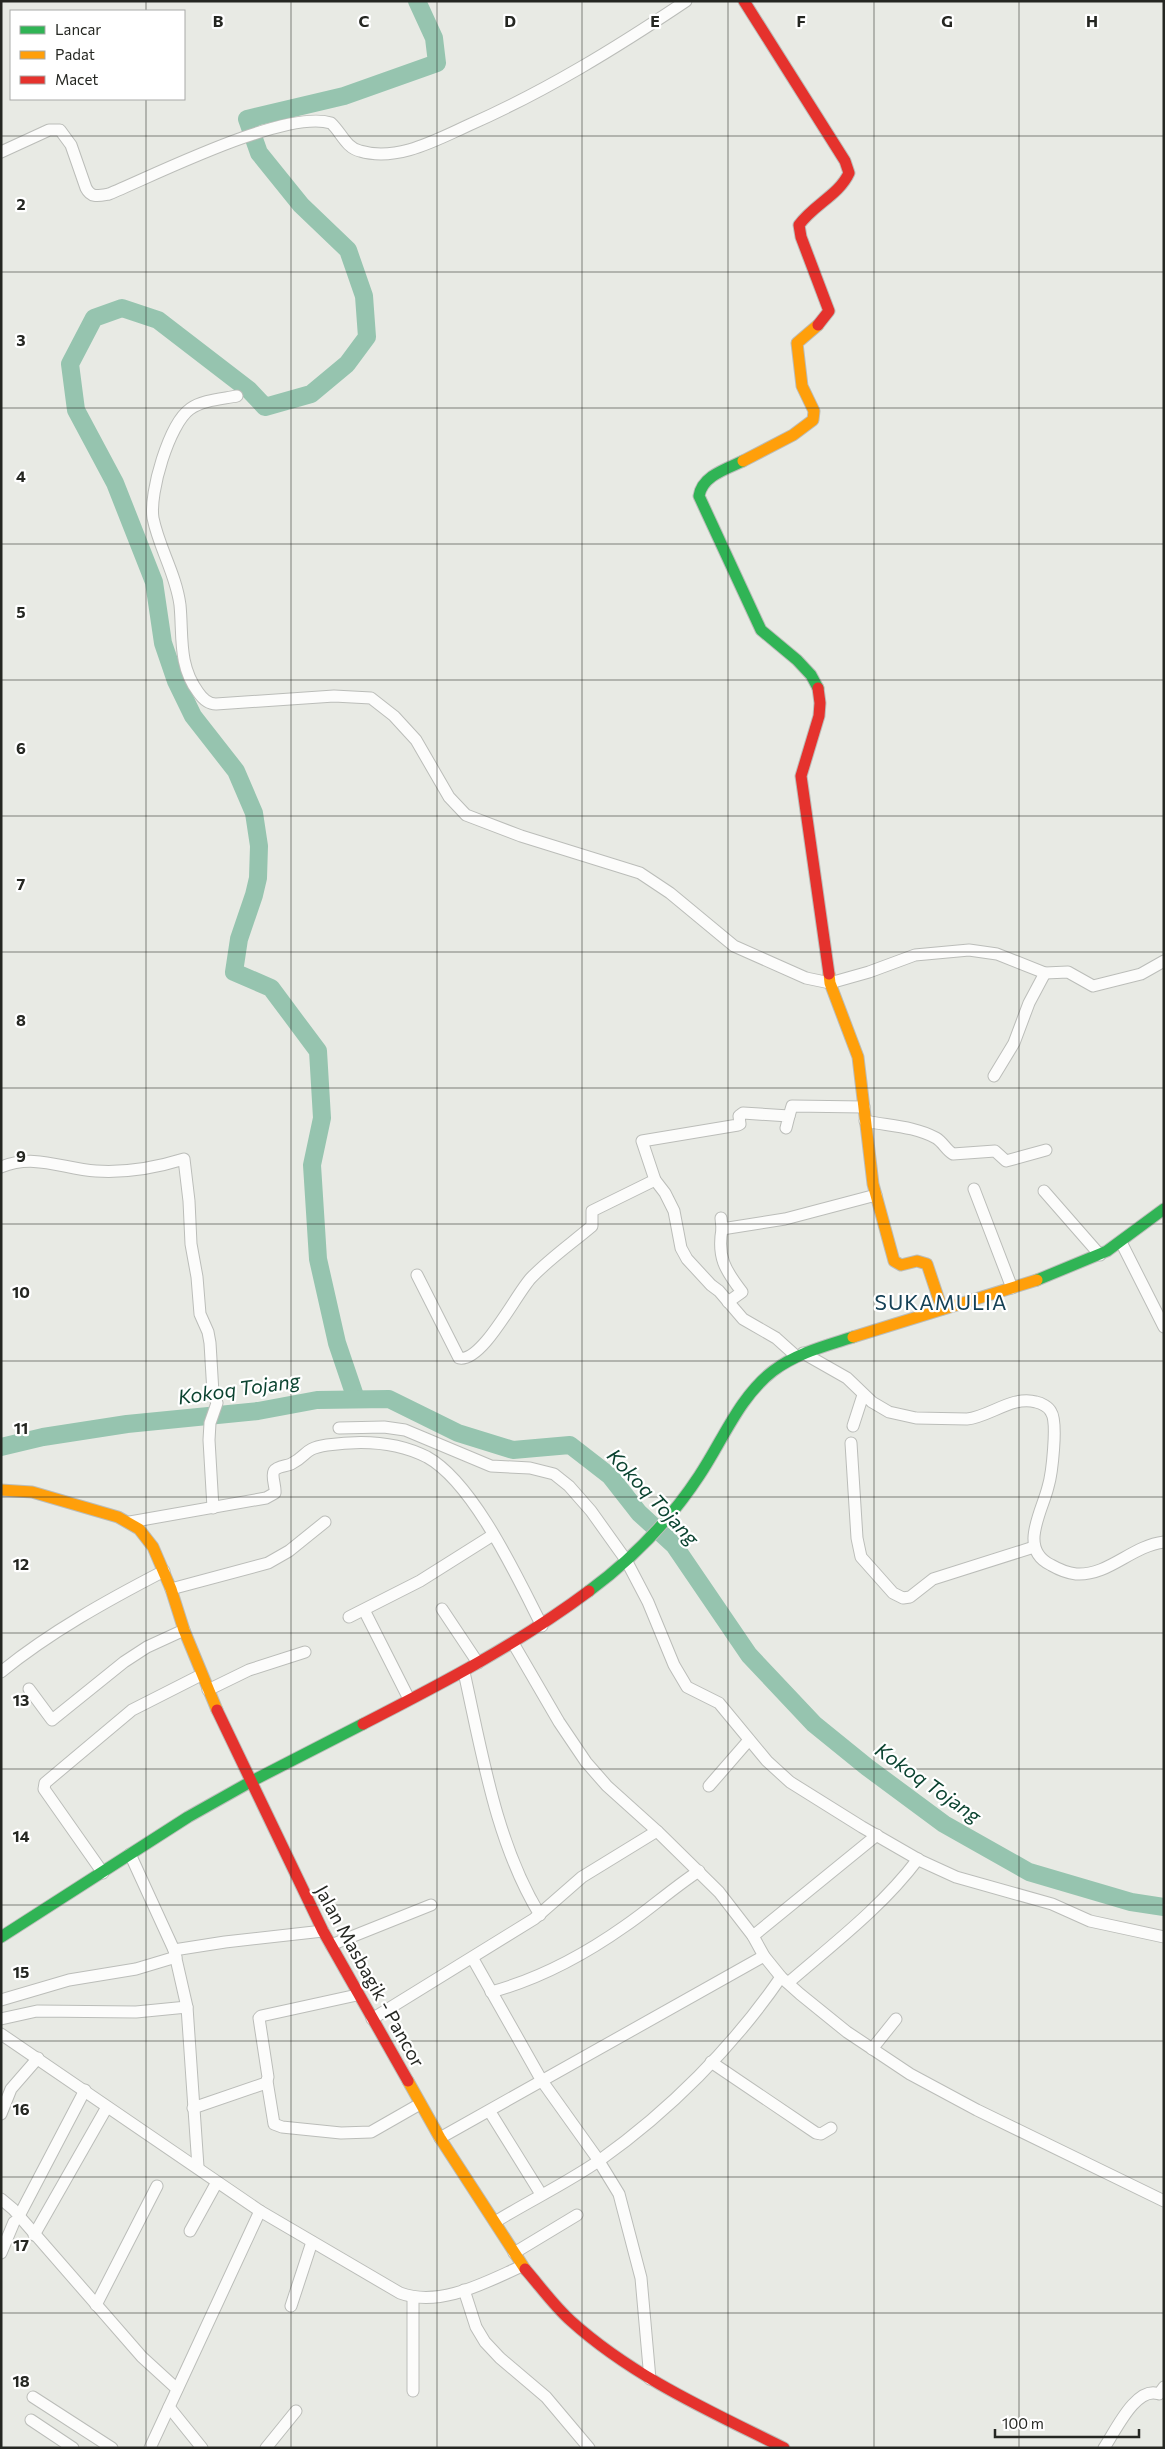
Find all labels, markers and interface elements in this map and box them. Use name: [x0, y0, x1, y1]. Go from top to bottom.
legend: [10, 10, 185, 100]
text: B: [213, 11, 224, 30]
text: C: [359, 11, 370, 30]
text: D: [504, 11, 516, 30]
text: E: [650, 11, 660, 30]
text: F: [796, 11, 806, 30]
text: G: [941, 11, 953, 30]
text: H: [1086, 11, 1098, 30]
text: Lancar: [55, 20, 101, 38]
text: Padat: [55, 45, 95, 63]
text: Macet: [55, 70, 98, 88]
text: 2: [16, 194, 26, 213]
text: 3: [16, 330, 26, 349]
text: 4: [16, 466, 26, 485]
text: 5: [16, 602, 26, 621]
text: 6: [16, 738, 26, 757]
text: 7: [17, 874, 26, 893]
text: 8: [16, 1010, 26, 1029]
text: 9: [16, 1146, 26, 1165]
text: 10: [12, 1282, 30, 1301]
district label: SUKAMULIA: [875, 1289, 1007, 1314]
water label: Kokoq Tojang: [176, 1367, 303, 1408]
text: 11: [14, 1418, 28, 1437]
water label: Kokoq Tojang: [603, 1443, 705, 1550]
text: 12: [13, 1554, 29, 1573]
text: 13: [13, 1690, 29, 1709]
water label: Kokoq Tojang: [871, 1737, 987, 1828]
text: 14: [12, 1826, 30, 1845]
street label: Jalan Masbagik - Pancor: [311, 1881, 430, 2071]
text: 15: [13, 1962, 29, 1981]
text: 16: [12, 2099, 30, 2118]
text: 17: [13, 2235, 29, 2254]
text: 18: [12, 2371, 30, 2390]
scale bar: [995, 2406, 1139, 2438]
text: 100 m: [1002, 2414, 1044, 2432]

